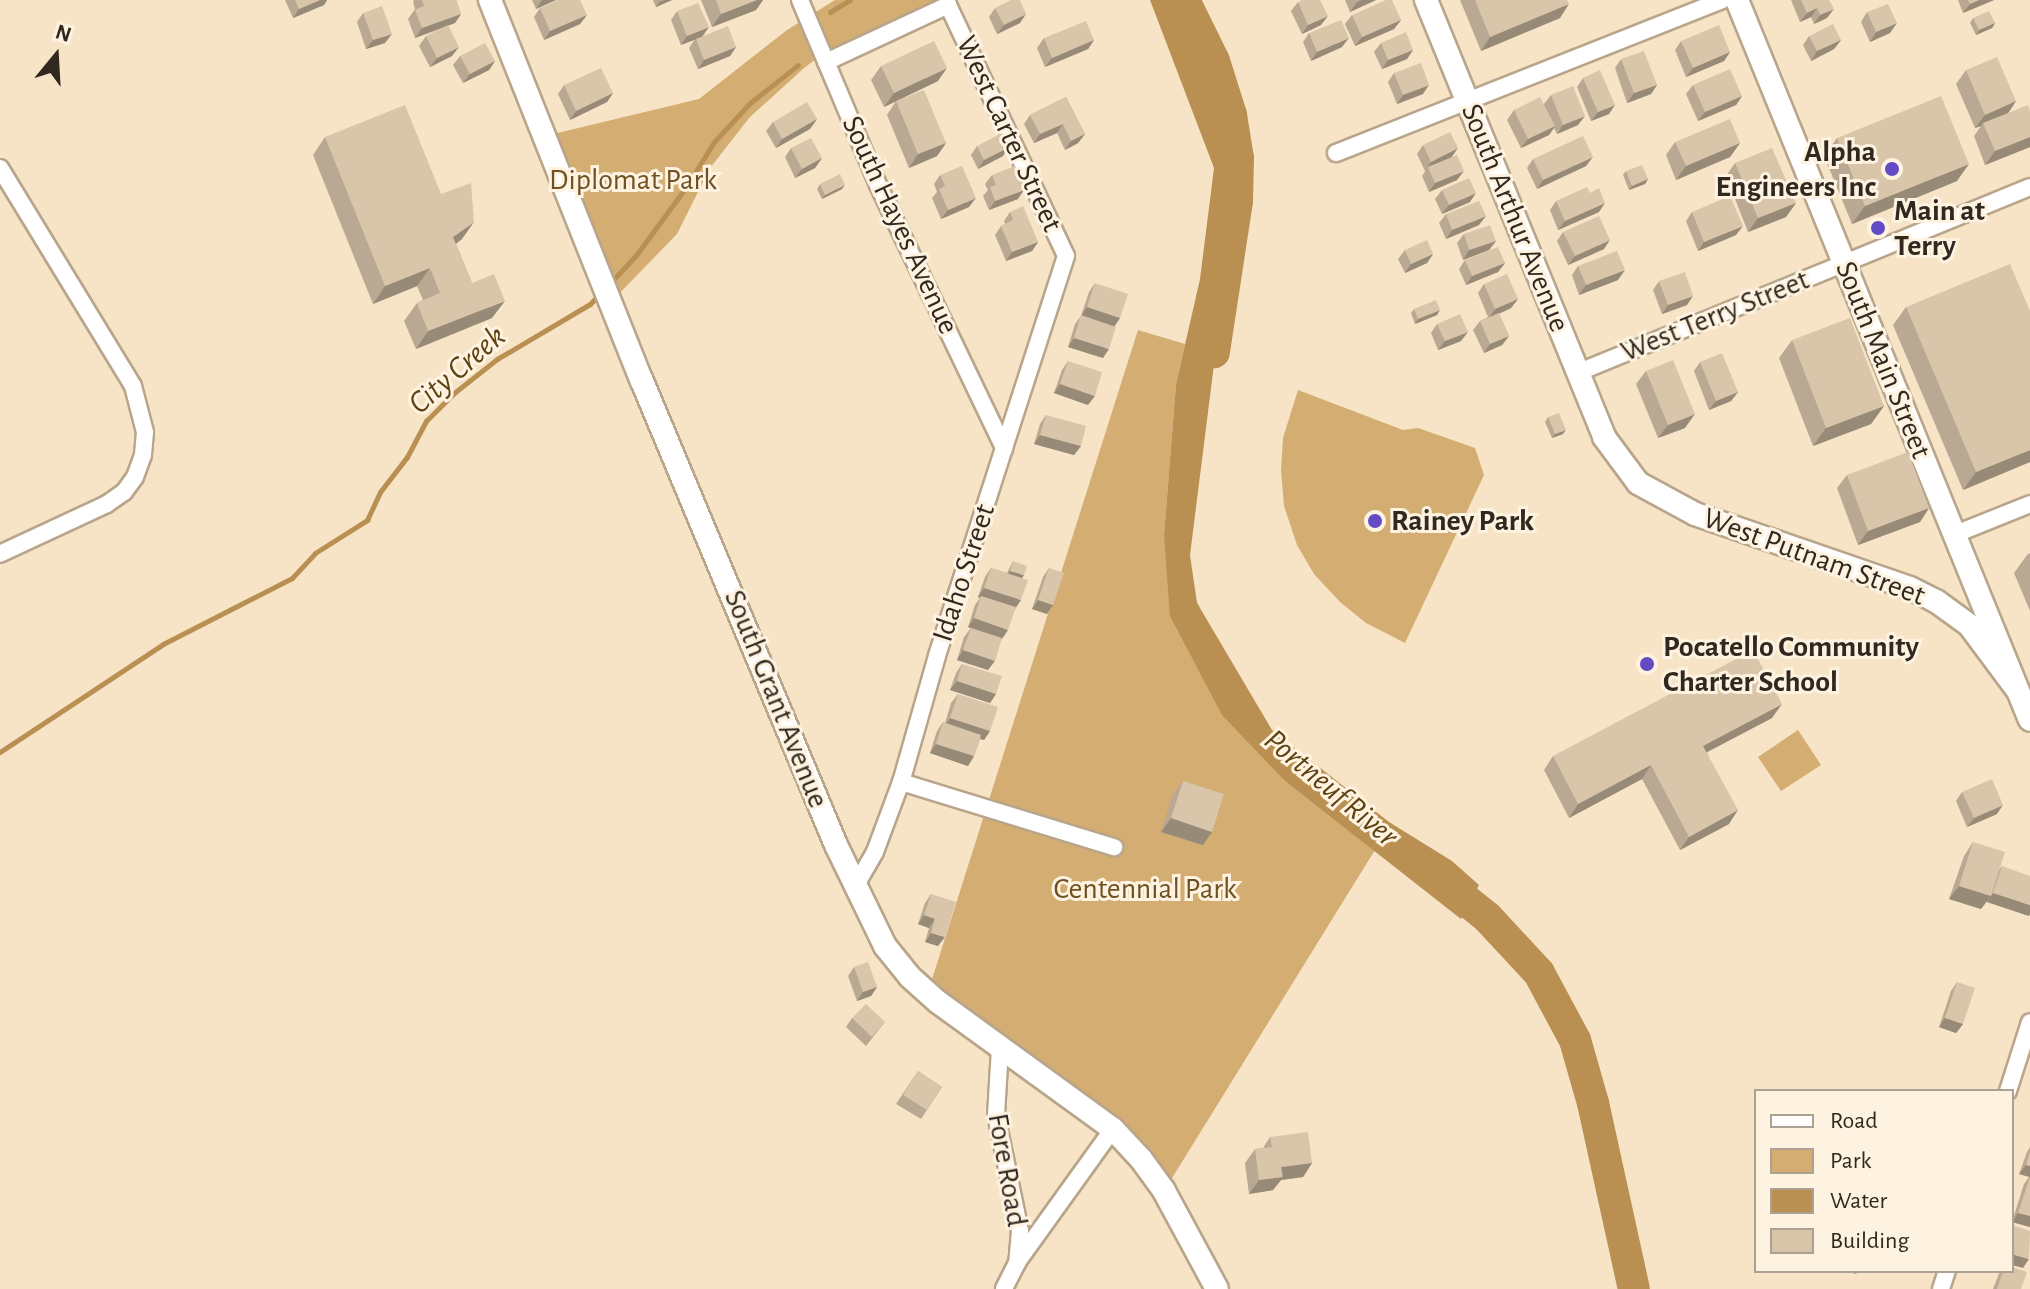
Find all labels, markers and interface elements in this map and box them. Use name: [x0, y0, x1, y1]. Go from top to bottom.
north arrow: [16, 16, 96, 96]
text: N: [53, 20, 74, 46]
street label: West Carter Street: [948, 30, 1070, 238]
street label: South Arthur Avenue: [1453, 99, 1577, 337]
street label: South Hayes Avenue: [834, 110, 966, 340]
place label: Alpha Engineers Inc: [1716, 134, 1876, 204]
marker: Alpha Engineers Inc: [1883, 160, 1901, 178]
park label: Diplomat Park: [549, 162, 717, 198]
place label: Main at Terry: [1894, 193, 1985, 264]
marker: Main at Terry: [1869, 219, 1887, 237]
street label: South Main Street: [1827, 256, 1939, 464]
street label: West Terry Street: [1616, 262, 1814, 370]
water label: City Creek: [401, 317, 513, 423]
street label: Idaho Street: [925, 500, 1003, 646]
street label: West Putnam Street: [1698, 500, 1930, 614]
place label: Rainey Park: [1391, 503, 1534, 539]
marker: Rainey Park: [1366, 512, 1384, 530]
street label: South Grant Avenue: [716, 585, 836, 813]
place label: Pocatello Community Charter School: [1663, 629, 1919, 700]
marker: Pocatello Community Charter School: [1638, 655, 1656, 673]
water label: Portneuf River: [1256, 721, 1406, 855]
park label: Centennial Park: [1053, 871, 1237, 907]
legend: [1754, 1089, 2014, 1273]
text: Road: [1830, 1109, 1878, 1133]
street label: Fore Road: [979, 1111, 1035, 1229]
text: Park: [1830, 1149, 1871, 1173]
text: Water: [1830, 1189, 1887, 1213]
text: Building: [1830, 1229, 1909, 1253]

